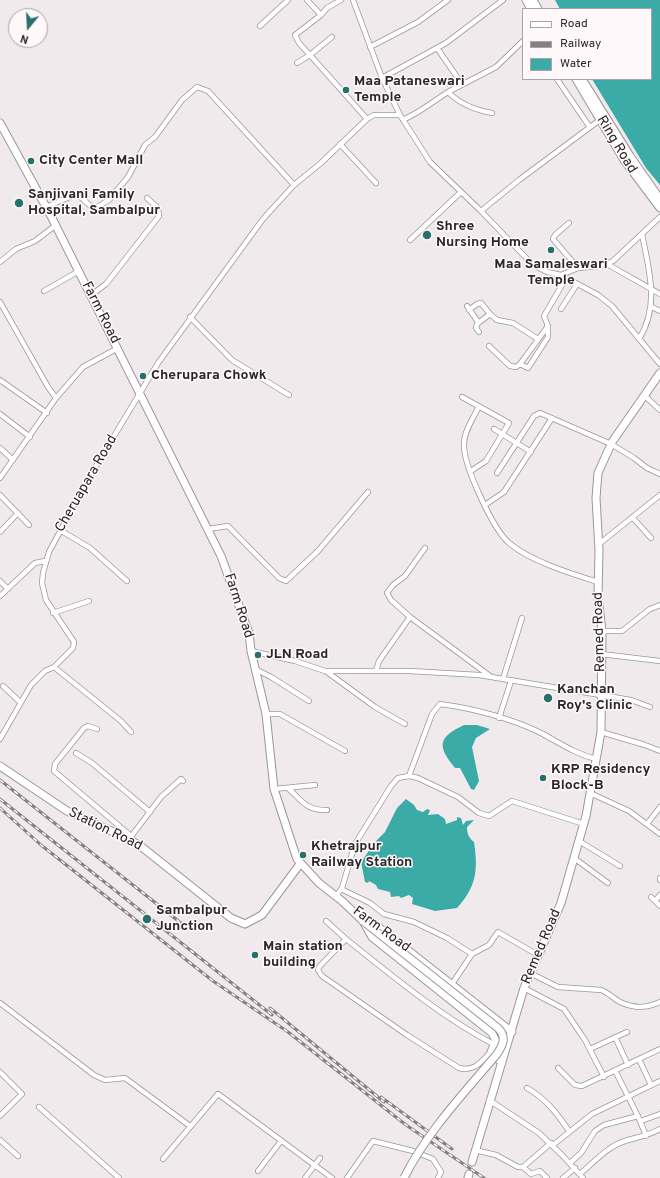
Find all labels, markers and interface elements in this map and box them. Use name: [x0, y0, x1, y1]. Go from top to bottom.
north arrow: [8, 8, 48, 48]
legend: [522, 8, 652, 80]
text: Road: [560, 16, 588, 32]
text: N: [19, 31, 31, 46]
text: Railway: [560, 36, 601, 52]
text: Water: [560, 56, 592, 72]
place label: Maa Pataneswari Temple: [354, 74, 465, 106]
marker: Maa Pataneswari Temple: [341, 85, 351, 95]
street label: Ring Road: [592, 113, 640, 177]
place label: City Center Mall: [39, 153, 143, 169]
marker: City Center Mall: [26, 156, 36, 166]
place label: Sanjivani Family Hospital, Sambalpur: [28, 187, 160, 220]
marker: Sanjivani Family Hospital, Sambalpur: [13, 197, 25, 209]
place label: Shree Nursing Home: [436, 219, 529, 252]
marker: Shree Nursing Home: [421, 229, 433, 241]
marker: Maa Samaleswari Temple: [546, 245, 556, 255]
place label: Maa Samaleswari Temple: [494, 257, 608, 290]
street label: Farm Road: [77, 279, 123, 347]
place label: Cherupara Chowk: [151, 368, 267, 384]
marker: Cherupara Chowk: [138, 371, 148, 381]
street label: Cheruapara Road: [52, 432, 122, 536]
street label: Farm Road: [220, 571, 256, 641]
street label: Remed Road: [590, 592, 610, 672]
place label: JLN Road: [266, 647, 328, 663]
marker: JLN Road: [253, 650, 263, 660]
place label: Kanchan Roy's Clinic: [557, 682, 633, 714]
marker: Kanchan Roy's Clinic: [542, 692, 554, 704]
place label: KRP Residency Block-B: [551, 762, 650, 794]
marker: KRP Residency Block-B: [538, 773, 548, 783]
street label: Station Road: [65, 805, 145, 855]
place label: Khetrajpur Railway Station: [311, 839, 412, 872]
marker: Khetrajpur Railway Station: [298, 850, 308, 860]
place label: Sambalpur Junction: [156, 903, 227, 936]
street label: Farm Road: [349, 903, 413, 957]
street label: Remed Road: [519, 907, 565, 987]
marker: Sambalpur Junction: [141, 913, 153, 925]
place label: Main station building: [263, 939, 343, 972]
marker: Main station building: [250, 950, 260, 960]

